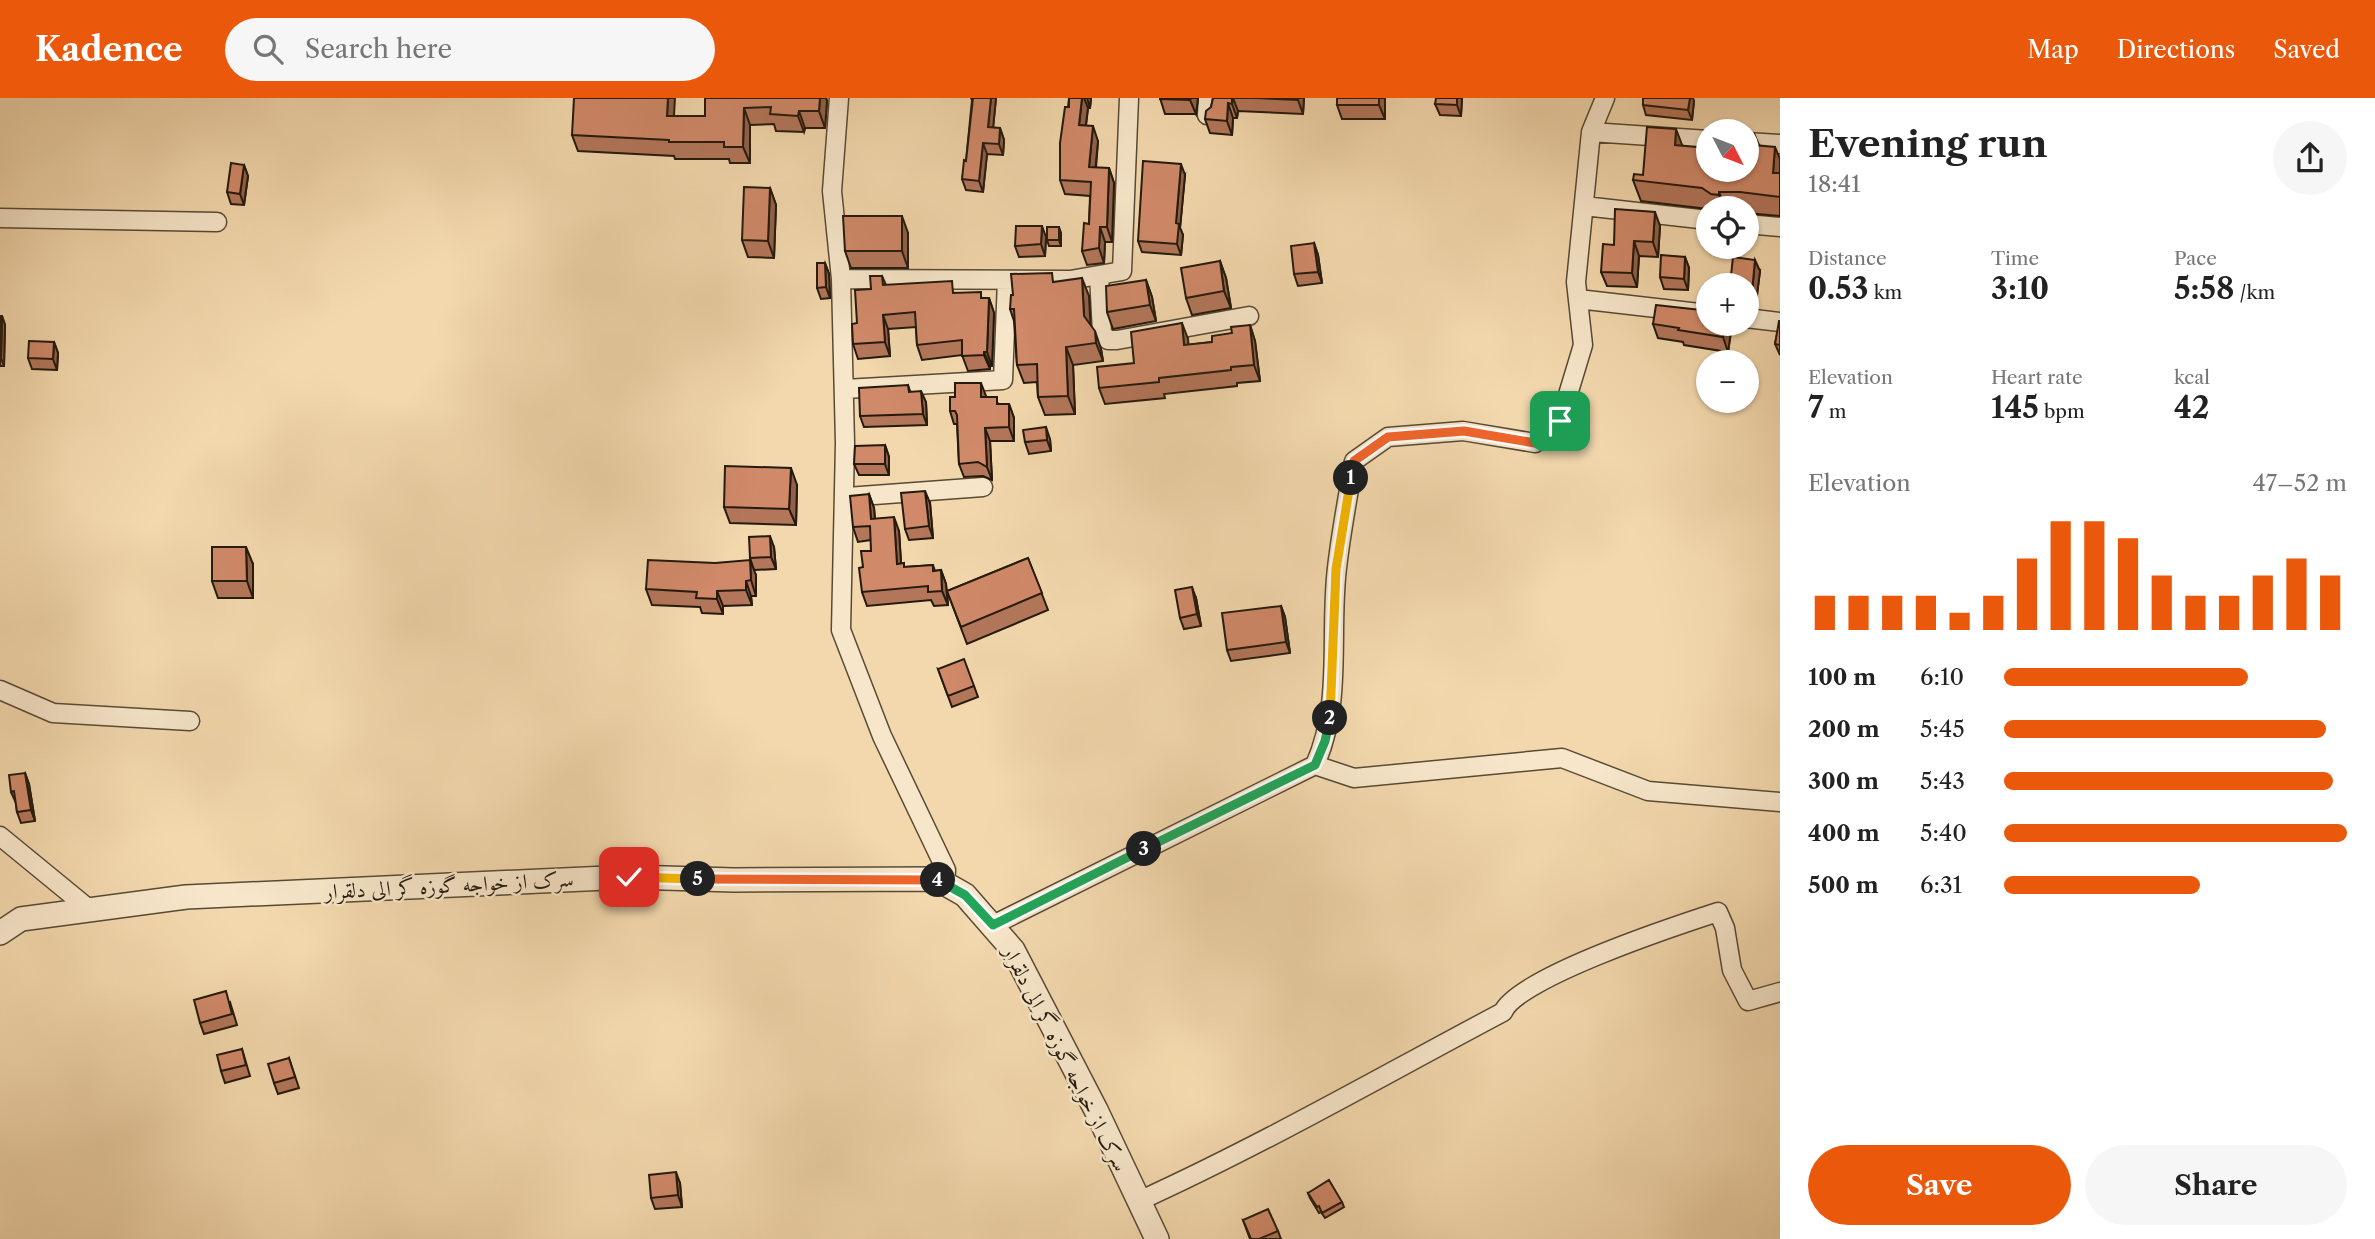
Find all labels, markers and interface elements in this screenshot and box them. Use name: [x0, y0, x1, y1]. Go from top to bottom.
search box: [225, 18, 715, 81]
text: Kadence: [35, 29, 183, 70]
icon: search: [249, 30, 287, 68]
text: Search here: [305, 33, 452, 65]
text: Map: [2027, 35, 2079, 64]
text: Directions: [2117, 35, 2235, 64]
text: Saved: [2273, 35, 2340, 64]
north arrow: [1696, 119, 1759, 182]
map controls: [1696, 119, 1759, 413]
text: Evening run: [1808, 120, 2048, 167]
button: share: [2273, 121, 2347, 195]
text: 18:41: [1808, 170, 1861, 198]
button: locate: [1696, 196, 1759, 259]
text: Distance: [1808, 247, 1887, 270]
text: Time: [1991, 247, 2039, 270]
text: Pace: [2174, 247, 2217, 270]
text: 0.53: [1808, 270, 1869, 307]
text: 3:10: [1991, 270, 2049, 307]
text: 5:58: [2174, 270, 2235, 307]
button: +: [1696, 273, 1759, 336]
text: km: [1869, 281, 1902, 304]
text: /km: [2235, 281, 2275, 304]
button: −: [1696, 350, 1759, 413]
text: Elevation: [1808, 366, 1893, 389]
text: Heart rate: [1991, 366, 2083, 389]
text: kcal: [2174, 366, 2210, 389]
text: 7: [1808, 389, 1824, 426]
text: 145: [1991, 389, 2039, 426]
text: 42: [2174, 389, 2210, 426]
pin: [1530, 391, 1590, 451]
text: m: [1824, 400, 1846, 423]
text: bpm: [2039, 400, 2085, 423]
icon: arrive: [1541, 402, 1579, 440]
pin: 1: [1334, 460, 1368, 496]
text: 1: [1346, 466, 1355, 489]
text: Elevation: [1808, 469, 1911, 497]
text: 47–52 m: [2253, 469, 2347, 497]
text: 100 m: [1808, 663, 1876, 691]
text: 6:10: [1920, 663, 1964, 691]
pin: 2: [1312, 700, 1348, 736]
text: 2: [1324, 706, 1335, 729]
text: 200 m: [1808, 715, 1880, 743]
text: 5:45: [1920, 715, 1965, 743]
text: 300 m: [1808, 767, 1879, 795]
text: 5:43: [1920, 767, 1965, 795]
text: 400 m: [1808, 819, 1880, 847]
text: 5:40: [1920, 819, 1967, 847]
pin: 3: [1126, 832, 1162, 866]
text: 3: [1138, 837, 1149, 860]
pin: [599, 847, 659, 907]
icon: check: [610, 858, 648, 896]
pin: 5: [680, 862, 716, 896]
pin: 4: [920, 862, 956, 898]
street label: سرک از خواجه گوزه گر الی دلقرار: [322, 865, 574, 906]
text: 5: [692, 867, 703, 890]
text: 4: [932, 868, 943, 891]
text: 500 m: [1808, 871, 1879, 899]
text: 6:31: [1920, 871, 1962, 899]
street label: سرک از خواجه گوزه گر الی دلقرار: [996, 939, 1135, 1176]
button: Save: [1808, 1145, 2071, 1225]
button: Share: [2085, 1145, 2347, 1225]

